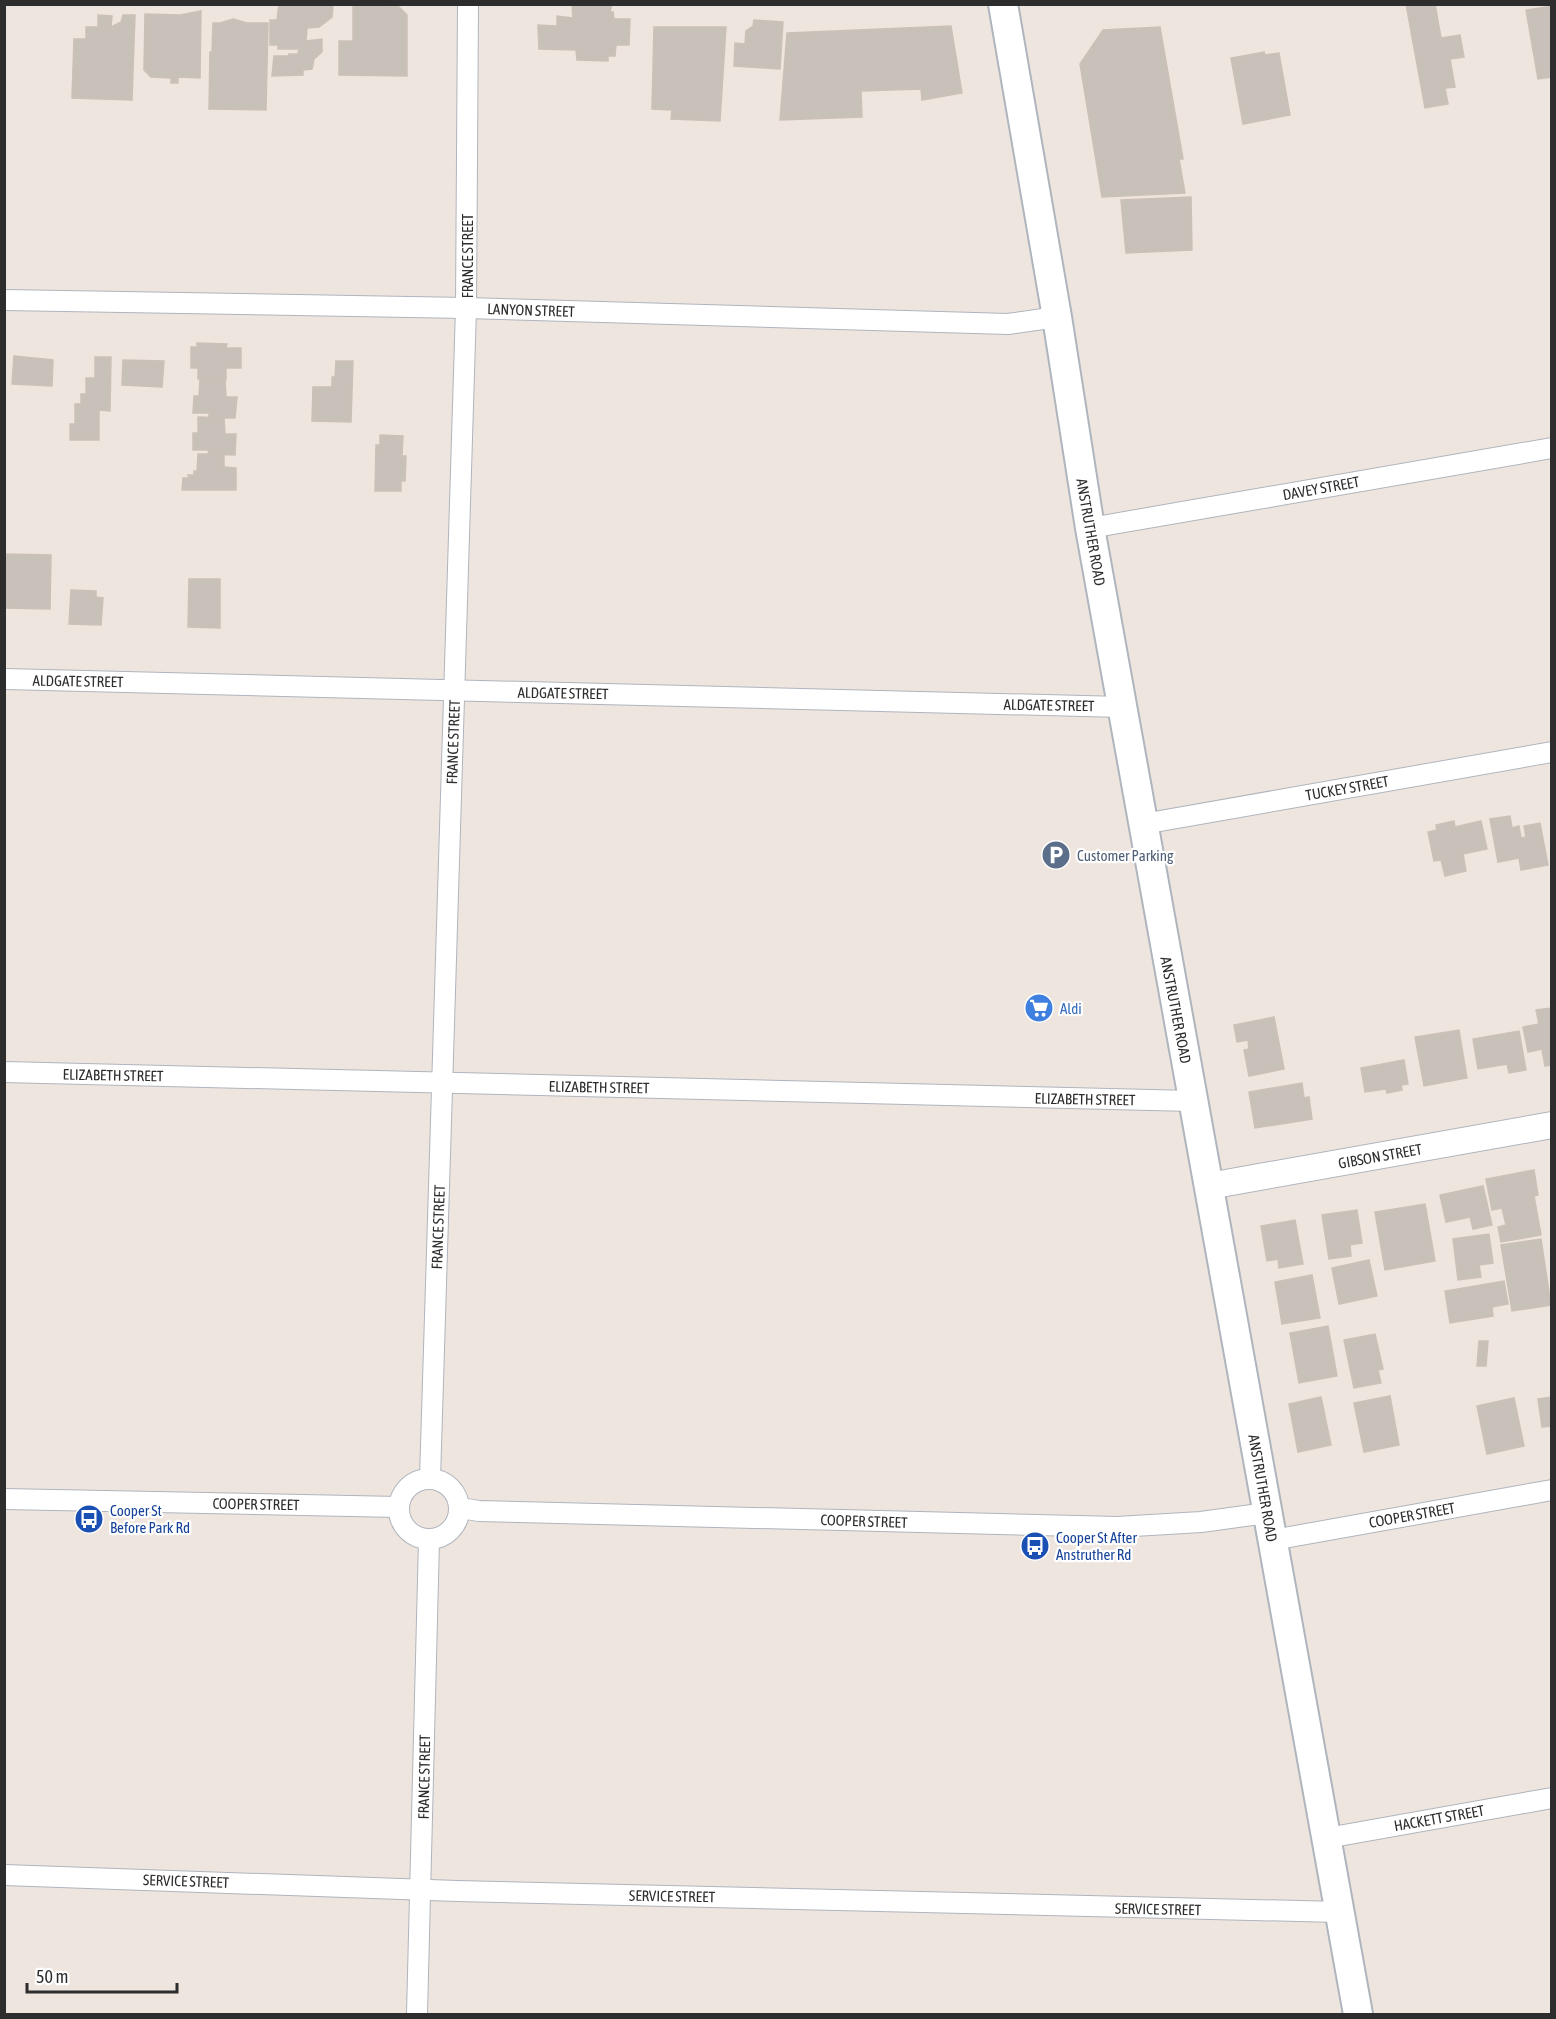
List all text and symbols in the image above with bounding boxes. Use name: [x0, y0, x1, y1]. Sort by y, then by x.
street label: FRANCE STREET: [459, 213, 476, 298]
street label: LANYON STREET: [487, 300, 576, 320]
street label: DAVEY STREET: [1281, 473, 1361, 503]
street label: ANSTRUTHER ROAD: [1073, 477, 1109, 587]
street label: ALDGATE STREET: [32, 672, 124, 690]
street label: ALDGATE STREET: [517, 684, 609, 702]
street label: ALDGATE STREET: [1003, 696, 1095, 714]
street label: FRANCE STREET: [443, 699, 463, 785]
street label: TUCKEY STREET: [1304, 772, 1390, 804]
parking icon: Customer Parking: [1040, 839, 1072, 871]
place label: Customer Parking: [1077, 847, 1174, 864]
street label: ANSTRUTHER ROAD: [1157, 955, 1195, 1065]
supermarket icon: Aldi: [1023, 992, 1055, 1024]
place label: Aldi: [1060, 1000, 1082, 1017]
street label: ELIZABETH STREET: [62, 1066, 164, 1084]
street label: ELIZABETH STREET: [548, 1078, 650, 1096]
street label: ELIZABETH STREET: [1034, 1090, 1136, 1108]
street label: GIBSON STREET: [1337, 1140, 1424, 1172]
street label: FRANCE STREET: [428, 1184, 448, 1270]
street label: ANSTRUTHER ROAD: [1245, 1433, 1281, 1543]
street label: COOPER STREET: [212, 1495, 300, 1513]
street label: COOPER STREET: [1368, 1499, 1457, 1531]
place label: Cooper St Before Park Rd: [110, 1502, 190, 1536]
bus stop icon: Cooper St Before Park Rd: [73, 1503, 105, 1535]
street label: COOPER STREET: [820, 1511, 908, 1531]
place label: Cooper St After Anstruther Rd: [1056, 1529, 1137, 1563]
bus stop icon: Cooper St After Anstruther Rd: [1019, 1530, 1051, 1562]
street label: FRANCE STREET: [415, 1734, 433, 1819]
street label: HACKETT STREET: [1392, 1802, 1486, 1834]
street label: SERVICE STREET: [143, 1871, 230, 1891]
street label: SERVICE STREET: [629, 1887, 716, 1905]
street label: SERVICE STREET: [1115, 1900, 1202, 1918]
scale bar: [27, 1956, 177, 1994]
text: 50 m: [36, 1966, 68, 1987]

